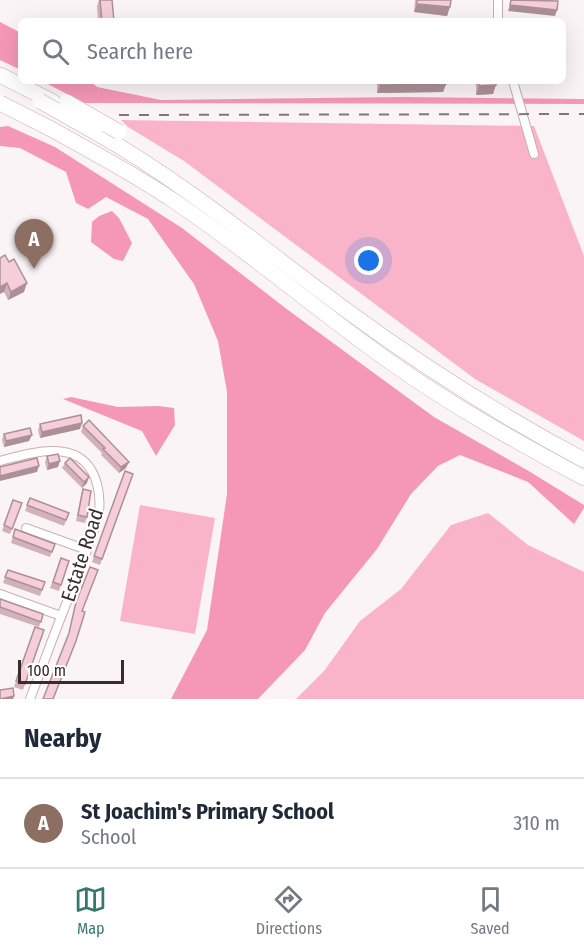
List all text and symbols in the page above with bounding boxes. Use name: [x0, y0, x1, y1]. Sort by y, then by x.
search box: [18, 18, 566, 84]
icon: search: [39, 35, 72, 68]
text: Search here: [87, 38, 193, 65]
pin: A: [15, 220, 54, 269]
your location: [354, 246, 383, 275]
street label: Estate Road: [56, 505, 108, 605]
scale bar: [18, 657, 124, 684]
text: 100 m: [27, 661, 66, 680]
text: Nearby: [24, 723, 101, 754]
text: St Joachim's Primary School: [81, 798, 334, 825]
text: A: [38, 811, 49, 835]
text: 310 m: [513, 811, 560, 835]
text: School: [81, 825, 136, 849]
tab: Map: [74, 883, 107, 938]
tab: Directions: [256, 883, 322, 938]
tab: Saved: [471, 883, 510, 938]

